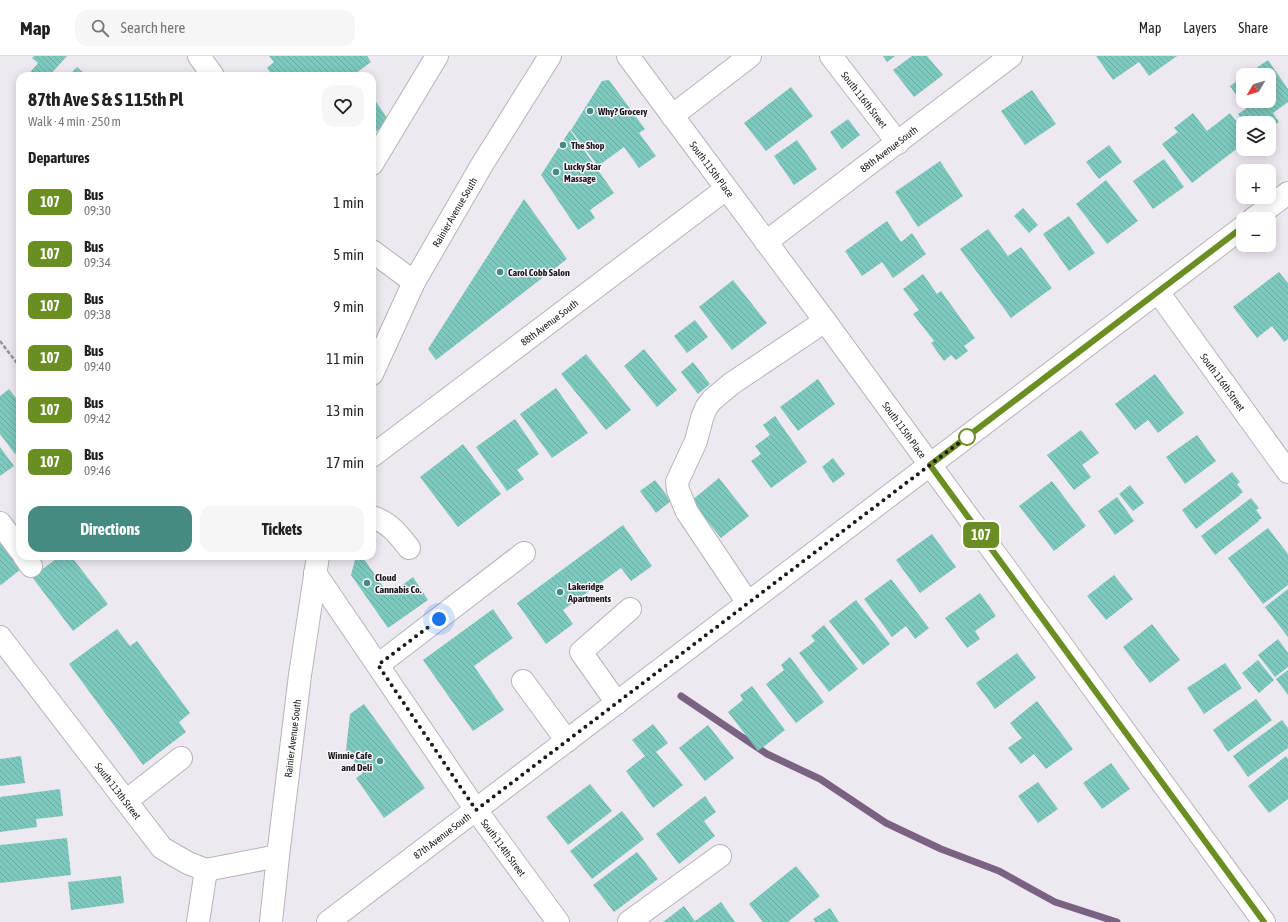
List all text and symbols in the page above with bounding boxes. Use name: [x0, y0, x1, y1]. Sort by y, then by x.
search box: [75, 10, 355, 46]
text: Map: [20, 17, 51, 39]
icon: search: [89, 17, 111, 39]
text: Search here: [121, 19, 185, 36]
text: Map: [1139, 20, 1161, 36]
text: Layers: [1183, 20, 1216, 36]
text: Share: [1238, 20, 1268, 36]
north arrow: [1236, 68, 1276, 108]
map controls: [1236, 68, 1276, 252]
street label: South 116th Street: [839, 69, 890, 130]
button: heart: [322, 85, 364, 127]
text: 87th Ave S & S 115th Pl: [28, 88, 183, 110]
marker: Why? Grocery: [585, 106, 595, 116]
place label: Why? Grocery: [597, 106, 648, 117]
text: Walk · 4 min · 250 m: [28, 114, 121, 129]
button: layers: [1236, 116, 1276, 156]
street label: 88th Avenue South: [858, 124, 920, 174]
street label: South 115th Place: [688, 139, 737, 200]
marker: The Shop: [558, 140, 568, 150]
place label: The Shop: [571, 140, 605, 151]
text: Departures: [28, 149, 90, 166]
place label: Lucky Star Massage: [564, 161, 602, 184]
button: +: [1236, 164, 1276, 204]
marker: Lucky Star Massage: [551, 167, 561, 177]
street label: Rainier Avenue South: [430, 175, 479, 249]
text: Bus: [84, 186, 104, 203]
text: 107: [40, 194, 60, 210]
text: 1 min: [333, 194, 364, 211]
text: 09:30: [84, 203, 111, 218]
button: −: [1236, 212, 1276, 252]
text: Bus: [84, 238, 104, 255]
text: 107: [40, 246, 60, 262]
text: 5 min: [333, 246, 364, 263]
text: 09:34: [84, 255, 111, 270]
marker: Carol Cobb Salon: [495, 267, 505, 277]
place label: Carol Cobb Salon: [508, 267, 570, 278]
text: Bus: [84, 290, 104, 307]
street label: 88th Avenue South: [518, 297, 580, 348]
text: 107: [40, 298, 60, 314]
text: 9 min: [333, 298, 364, 315]
text: 09:38: [84, 307, 111, 322]
text: Bus: [84, 342, 104, 359]
text: 107: [40, 350, 60, 366]
text: 11 min: [326, 350, 364, 367]
street label: South 116th Street: [1199, 351, 1247, 413]
text: 09:40: [84, 359, 111, 374]
text: Bus: [84, 394, 104, 411]
street label: South 115th Place: [880, 400, 929, 460]
text: 107: [40, 402, 60, 418]
text: 13 min: [326, 402, 364, 419]
text: 09:42: [84, 411, 111, 426]
unlabelled marker: [958, 428, 976, 446]
text: Bus: [84, 446, 104, 463]
text: 107: [40, 454, 60, 470]
text: 17 min: [326, 454, 364, 471]
text: 09:46: [84, 463, 111, 478]
button: Directions: [28, 506, 192, 552]
button: Tickets: [200, 506, 364, 552]
line badge: 107: [958, 522, 1004, 548]
text: 107: [971, 527, 991, 543]
place label: Cloud Cannabis Co.: [375, 572, 422, 595]
marker: Cloud Cannabis Co.: [362, 578, 372, 588]
place label: Lakeridge Apartments: [567, 581, 611, 604]
marker: Lakeridge Apartments: [555, 587, 565, 597]
your location: [429, 609, 449, 629]
street label: Rainier Avenue South: [282, 698, 303, 778]
place label: Winnie Cafe and Deli: [327, 750, 372, 773]
marker: Winnie Cafe and Deli: [375, 756, 385, 766]
street label: South 113th Street: [93, 761, 143, 821]
street label: 87th Avenue South: [411, 810, 473, 861]
street label: South 114th Street: [479, 817, 528, 878]

